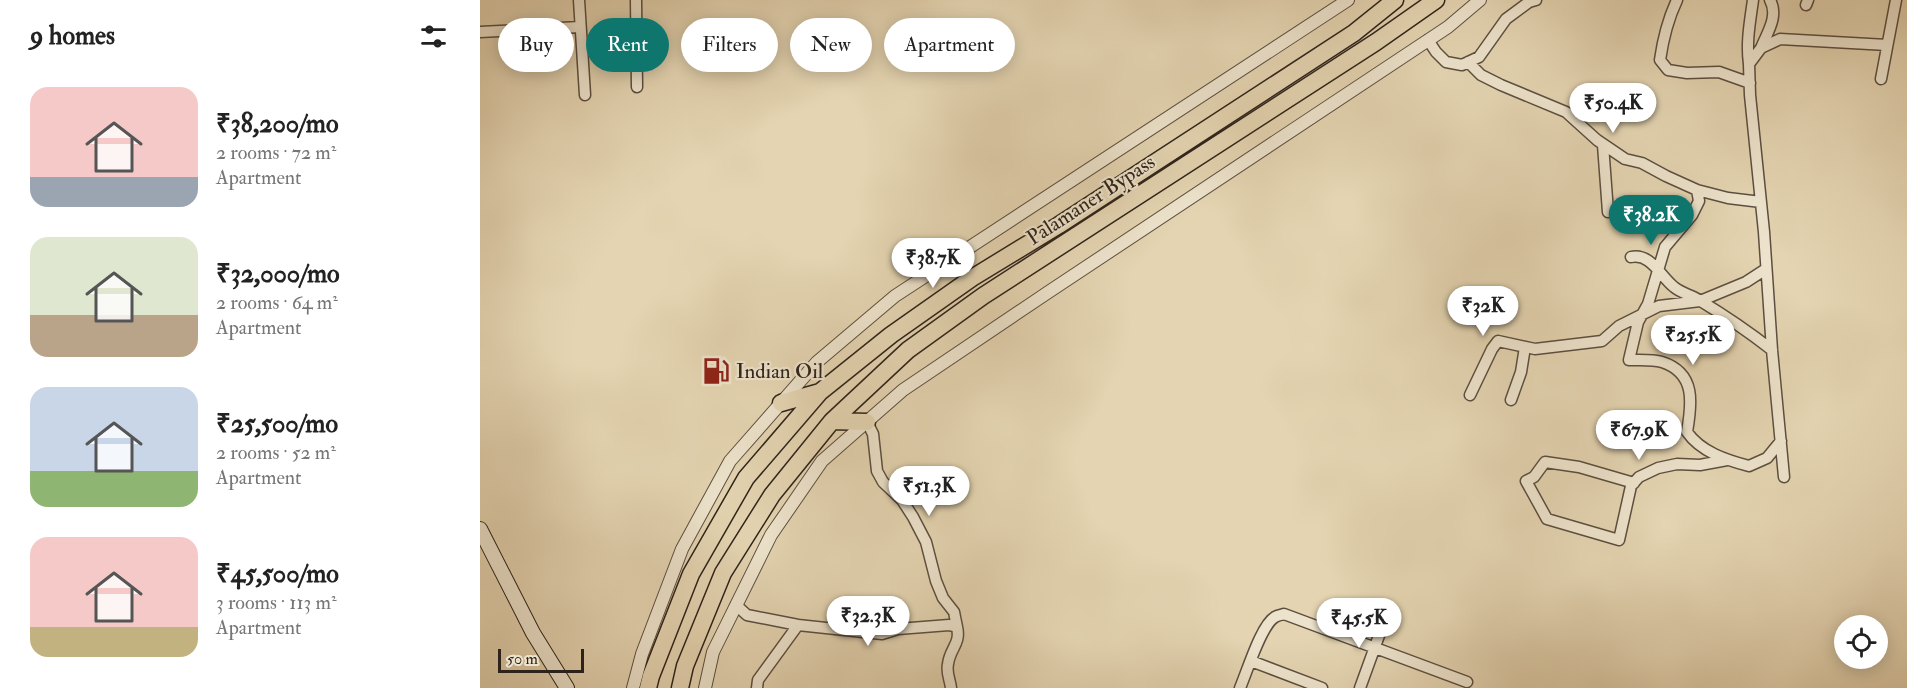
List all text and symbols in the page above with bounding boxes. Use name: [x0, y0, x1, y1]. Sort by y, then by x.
chip: Buy: [498, 18, 574, 72]
chip: Rent: [586, 18, 669, 72]
chip: Filters: [681, 18, 778, 72]
chip: New: [790, 18, 872, 72]
chip: Apartment: [884, 18, 1015, 72]
text: 9 homes: [30, 20, 115, 52]
icon: filters: [417, 20, 450, 53]
pin: ₹50.4K: [1564, 83, 1662, 134]
text: ₹50.4K: [1583, 90, 1643, 115]
text: ₹38,200/mo: [216, 108, 338, 140]
icon: home: [78, 111, 150, 183]
text: 2 rooms · 72 m²: [216, 140, 336, 165]
street label: Palamaner Bypass: [1022, 148, 1160, 252]
text: Apartment: [216, 165, 301, 190]
pin: ₹38.2K: [1602, 195, 1700, 246]
text: ₹38.2K: [1623, 202, 1679, 227]
pin: ₹38.7K: [884, 238, 982, 289]
text: ₹38.7K: [906, 245, 960, 270]
text: ₹32,000/mo: [216, 258, 340, 290]
icon: home: [78, 261, 150, 333]
pin: ₹32K: [1447, 286, 1519, 337]
text: 2 rooms · 64 m²: [216, 290, 338, 315]
text: ₹32K: [1461, 293, 1505, 318]
text: Apartment: [216, 315, 301, 340]
pin: ₹25.5K: [1644, 315, 1742, 366]
text: ₹25.5K: [1665, 322, 1721, 347]
fuel station icon: Indian Oil: [701, 356, 731, 386]
place label: Indian Oil: [736, 358, 824, 385]
text: ₹25,500/mo: [216, 408, 338, 440]
pin: ₹67.9K: [1590, 410, 1688, 461]
icon: home: [78, 411, 150, 483]
text: ₹67.9K: [1610, 417, 1668, 442]
text: 2 rooms · 52 m²: [216, 440, 336, 465]
text: Apartment: [216, 465, 301, 490]
pin: ₹51.3K: [880, 466, 978, 517]
text: ₹51.3K: [903, 473, 955, 498]
text: ₹45,500/mo: [216, 558, 339, 590]
icon: home: [78, 561, 150, 633]
text: 3 rooms · 113 m²: [216, 590, 337, 615]
pin: ₹32.3K: [819, 596, 917, 647]
pin: ₹45.5K: [1310, 598, 1408, 649]
text: ₹32.3K: [841, 603, 895, 628]
text: ₹45.5K: [1331, 605, 1388, 630]
text: Apartment: [216, 615, 301, 640]
map controls: [1834, 615, 1888, 669]
button: locate: [1834, 615, 1888, 669]
scale bar: [498, 646, 584, 674]
text: 50 m: [507, 649, 538, 669]

